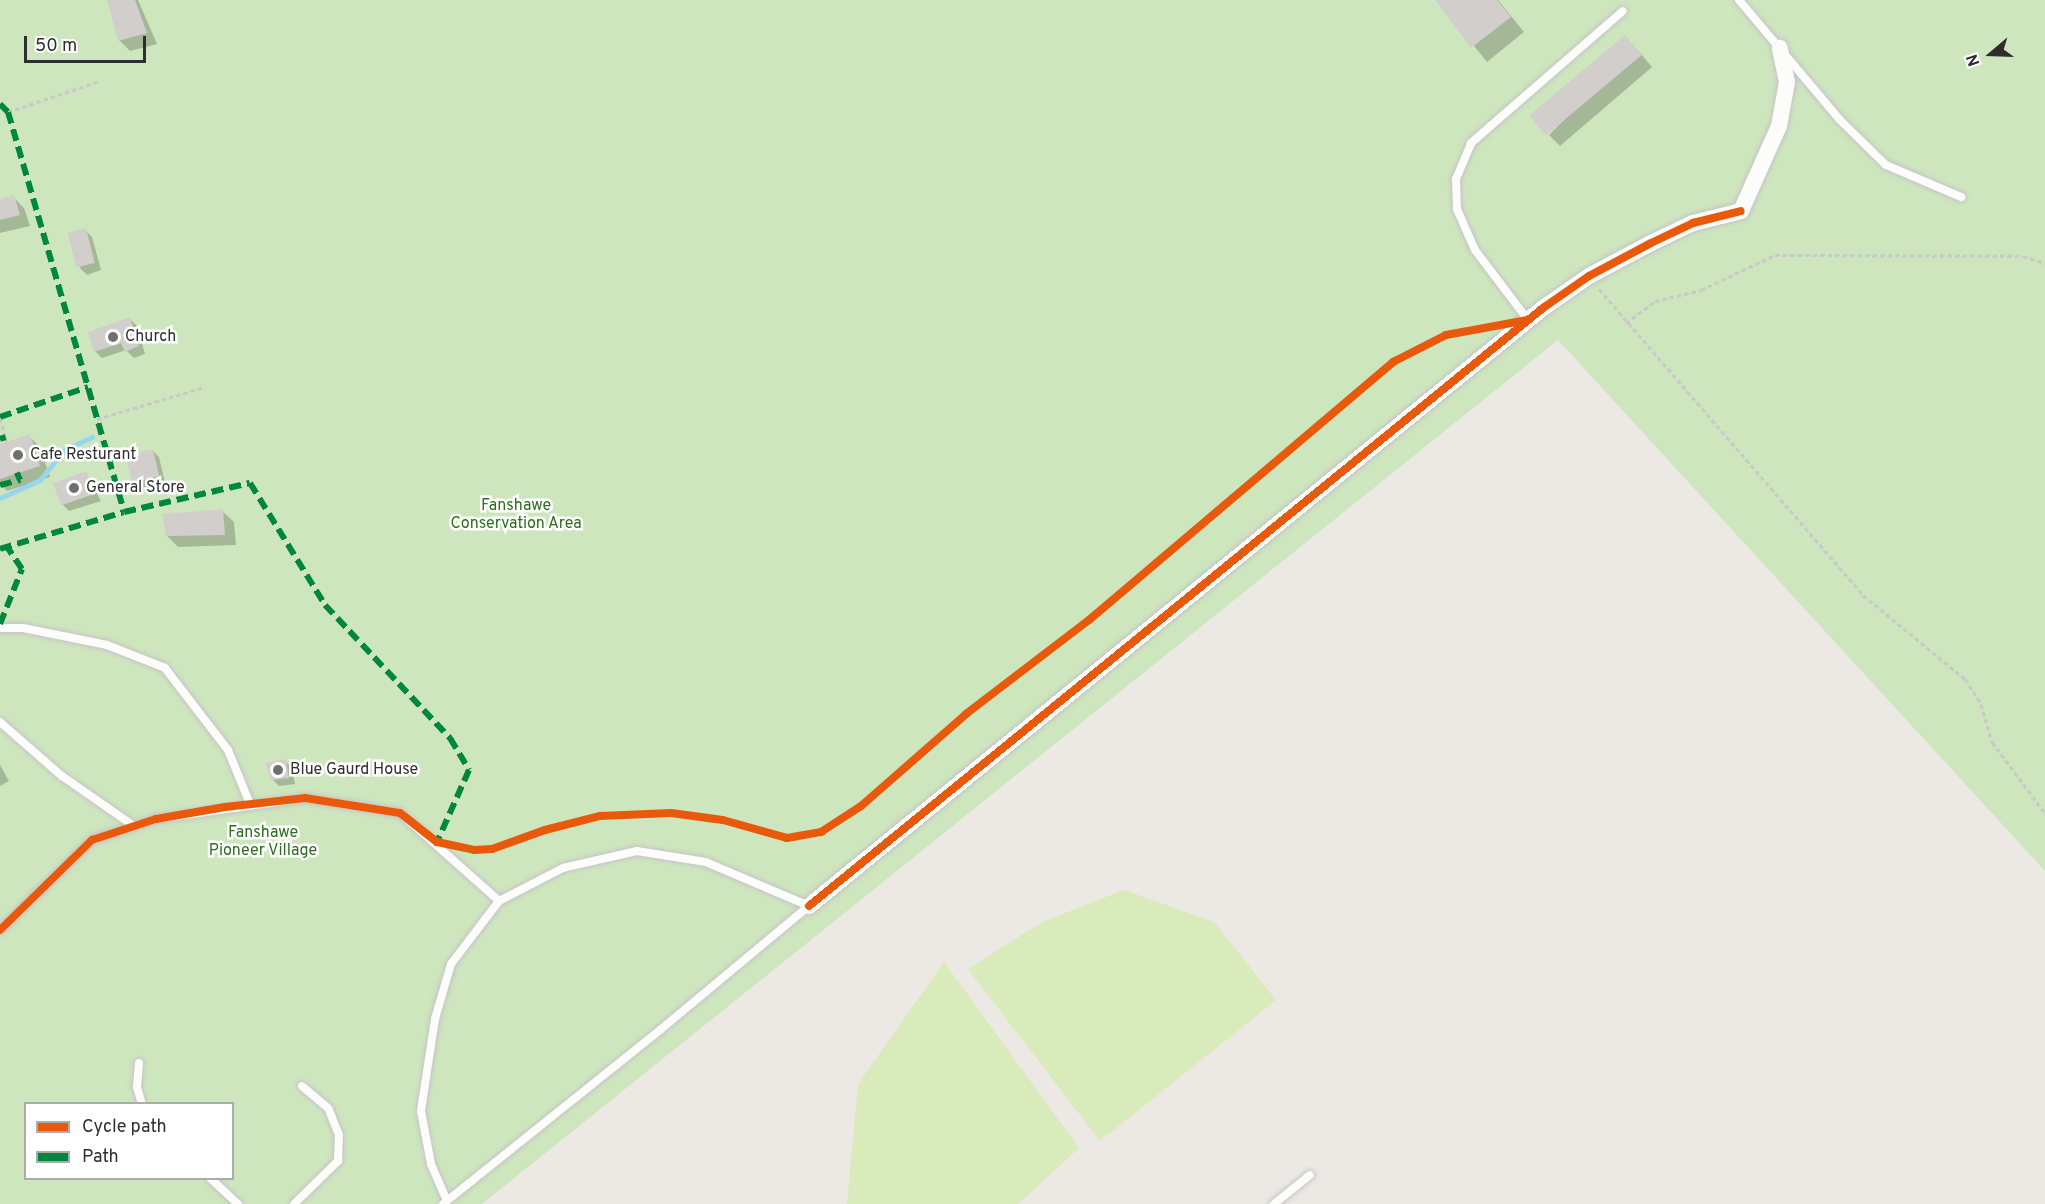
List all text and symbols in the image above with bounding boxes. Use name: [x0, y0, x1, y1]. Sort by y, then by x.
scale bar: [27, 24, 148, 62]
north arrow: [1961, 24, 2021, 84]
text: 50 m: [35, 35, 77, 58]
text: N: [1963, 51, 1985, 69]
place label: Church: [125, 327, 176, 347]
marker: Church: [106, 330, 120, 344]
place label: Cafe Resturant: [30, 445, 136, 465]
marker: Cafe Resturant: [11, 448, 25, 462]
place label: General Store: [86, 478, 185, 498]
marker: General Store: [67, 481, 81, 495]
park label: Fanshawe Conservation Area: [450, 496, 582, 534]
place label: Blue Gaurd House: [290, 760, 418, 780]
marker: Blue Gaurd House: [271, 763, 285, 777]
park label: Fanshawe Pioneer Village: [209, 823, 317, 861]
legend: [24, 1102, 234, 1180]
text: Cycle path: [82, 1116, 167, 1139]
text: Path: [82, 1146, 119, 1169]

